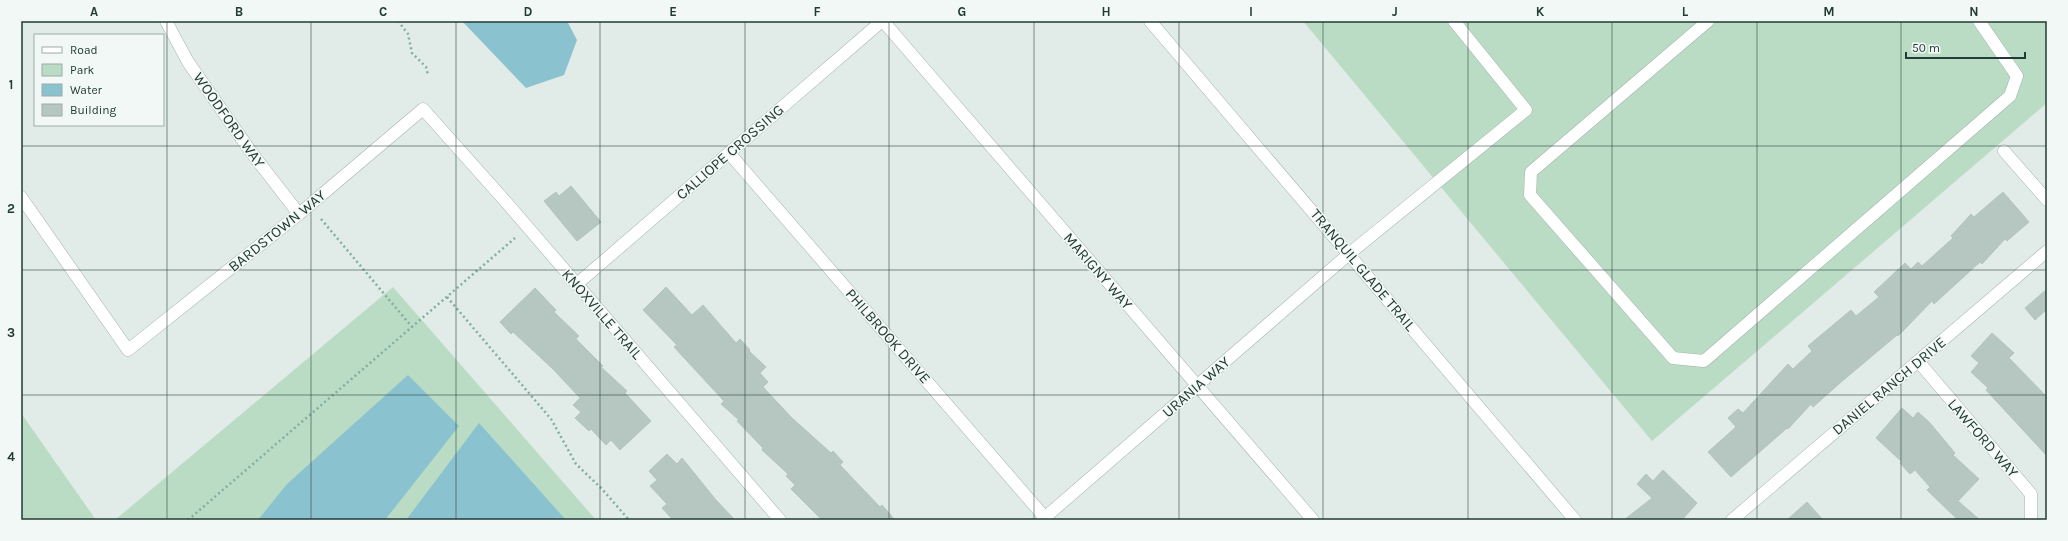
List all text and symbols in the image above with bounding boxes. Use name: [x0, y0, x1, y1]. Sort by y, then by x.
text: A: [90, 4, 98, 19]
text: B: [235, 4, 243, 19]
text: C: [379, 4, 387, 19]
text: D: [524, 4, 533, 19]
text: E: [669, 4, 677, 19]
text: F: [813, 4, 821, 19]
text: G: [958, 4, 966, 19]
text: H: [1101, 4, 1111, 19]
text: I: [1249, 4, 1253, 19]
text: J: [1392, 4, 1398, 19]
text: K: [1536, 4, 1545, 19]
text: L: [1682, 4, 1689, 19]
text: M: [1823, 4, 1835, 19]
text: N: [1969, 4, 1979, 19]
legend: [34, 34, 164, 126]
scale bar: [1906, 34, 2025, 60]
text: 50 m: [1912, 41, 1940, 55]
text: Road: [70, 43, 98, 57]
text: Park: [70, 63, 95, 77]
street label: WOODFORD WAY: [189, 69, 269, 172]
text: 1: [9, 77, 13, 92]
text: Water: [70, 83, 103, 97]
street label: CALLIOPE CROSSING: [673, 100, 787, 204]
text: Building: [70, 103, 117, 117]
street label: BARDSTOWN WAY: [225, 186, 330, 276]
text: 2: [7, 201, 15, 216]
street label: TRANQUIL GLADE TRAIL: [1307, 205, 1419, 335]
street label: MARIGNY WAY: [1060, 229, 1137, 314]
street label: KNOXVILLE TRAIL: [558, 265, 646, 363]
street label: PHILBROOK DRIVE: [842, 285, 934, 387]
text: 3: [7, 325, 15, 340]
street label: DANIEL RANCH DRIVE: [1828, 333, 1950, 439]
street label: URANIA WAY: [1159, 352, 1234, 421]
street label: LAWFORD WAY: [1944, 395, 2023, 482]
text: 4: [7, 449, 15, 464]

